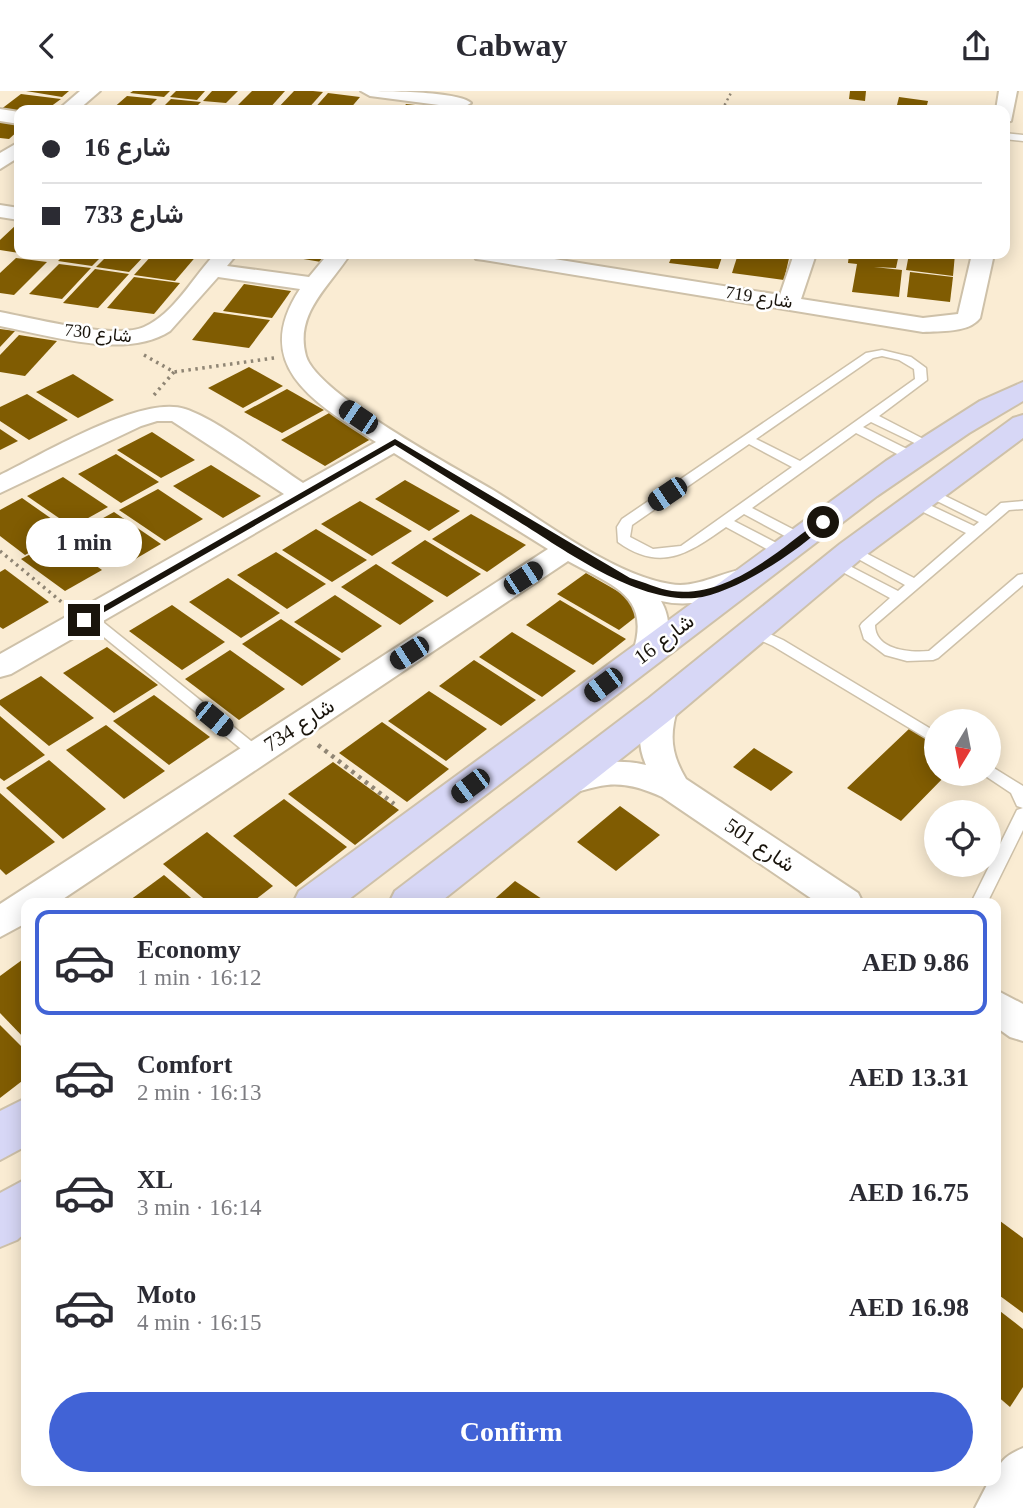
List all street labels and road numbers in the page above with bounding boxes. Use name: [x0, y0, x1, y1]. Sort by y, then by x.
street label: شارع 719: [724, 282, 794, 314]
street label: شارع 730: [63, 320, 133, 348]
street label: شارع 16: [629, 609, 700, 671]
street label: شارع 734: [259, 693, 340, 758]
street label: شارع 501: [719, 813, 799, 879]

